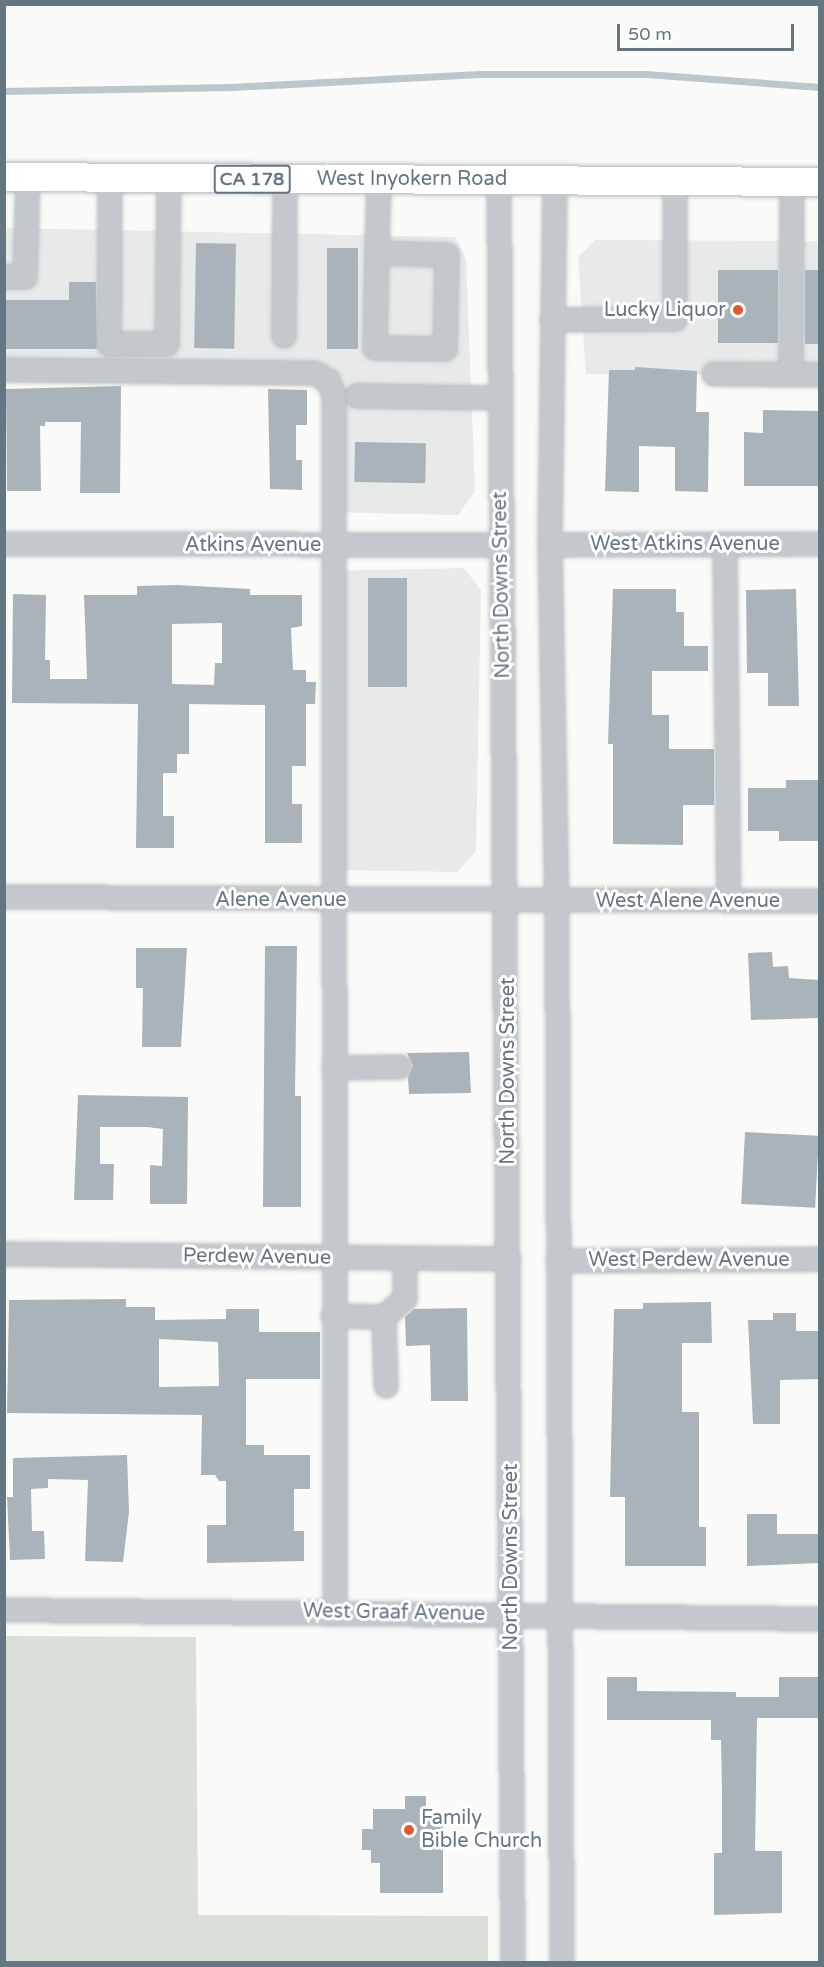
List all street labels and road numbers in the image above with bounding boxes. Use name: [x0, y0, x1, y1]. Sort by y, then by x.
road number: CA 178: [213, 164, 291, 194]
street label: West Inyokern Road: [317, 167, 507, 191]
street label: North Downs Street: [488, 491, 516, 679]
street label: West Atkins Avenue: [590, 532, 780, 556]
street label: Atkins Avenue: [185, 533, 321, 557]
street label: Alene Avenue: [215, 888, 347, 912]
street label: West Alene Avenue: [596, 889, 780, 913]
street label: North Downs Street: [496, 977, 520, 1165]
street label: Perdew Avenue: [183, 1244, 331, 1270]
street label: West Perdew Avenue: [588, 1248, 790, 1272]
street label: North Downs Street: [499, 1463, 523, 1651]
street label: West Graaf Avenue: [303, 1599, 485, 1627]

